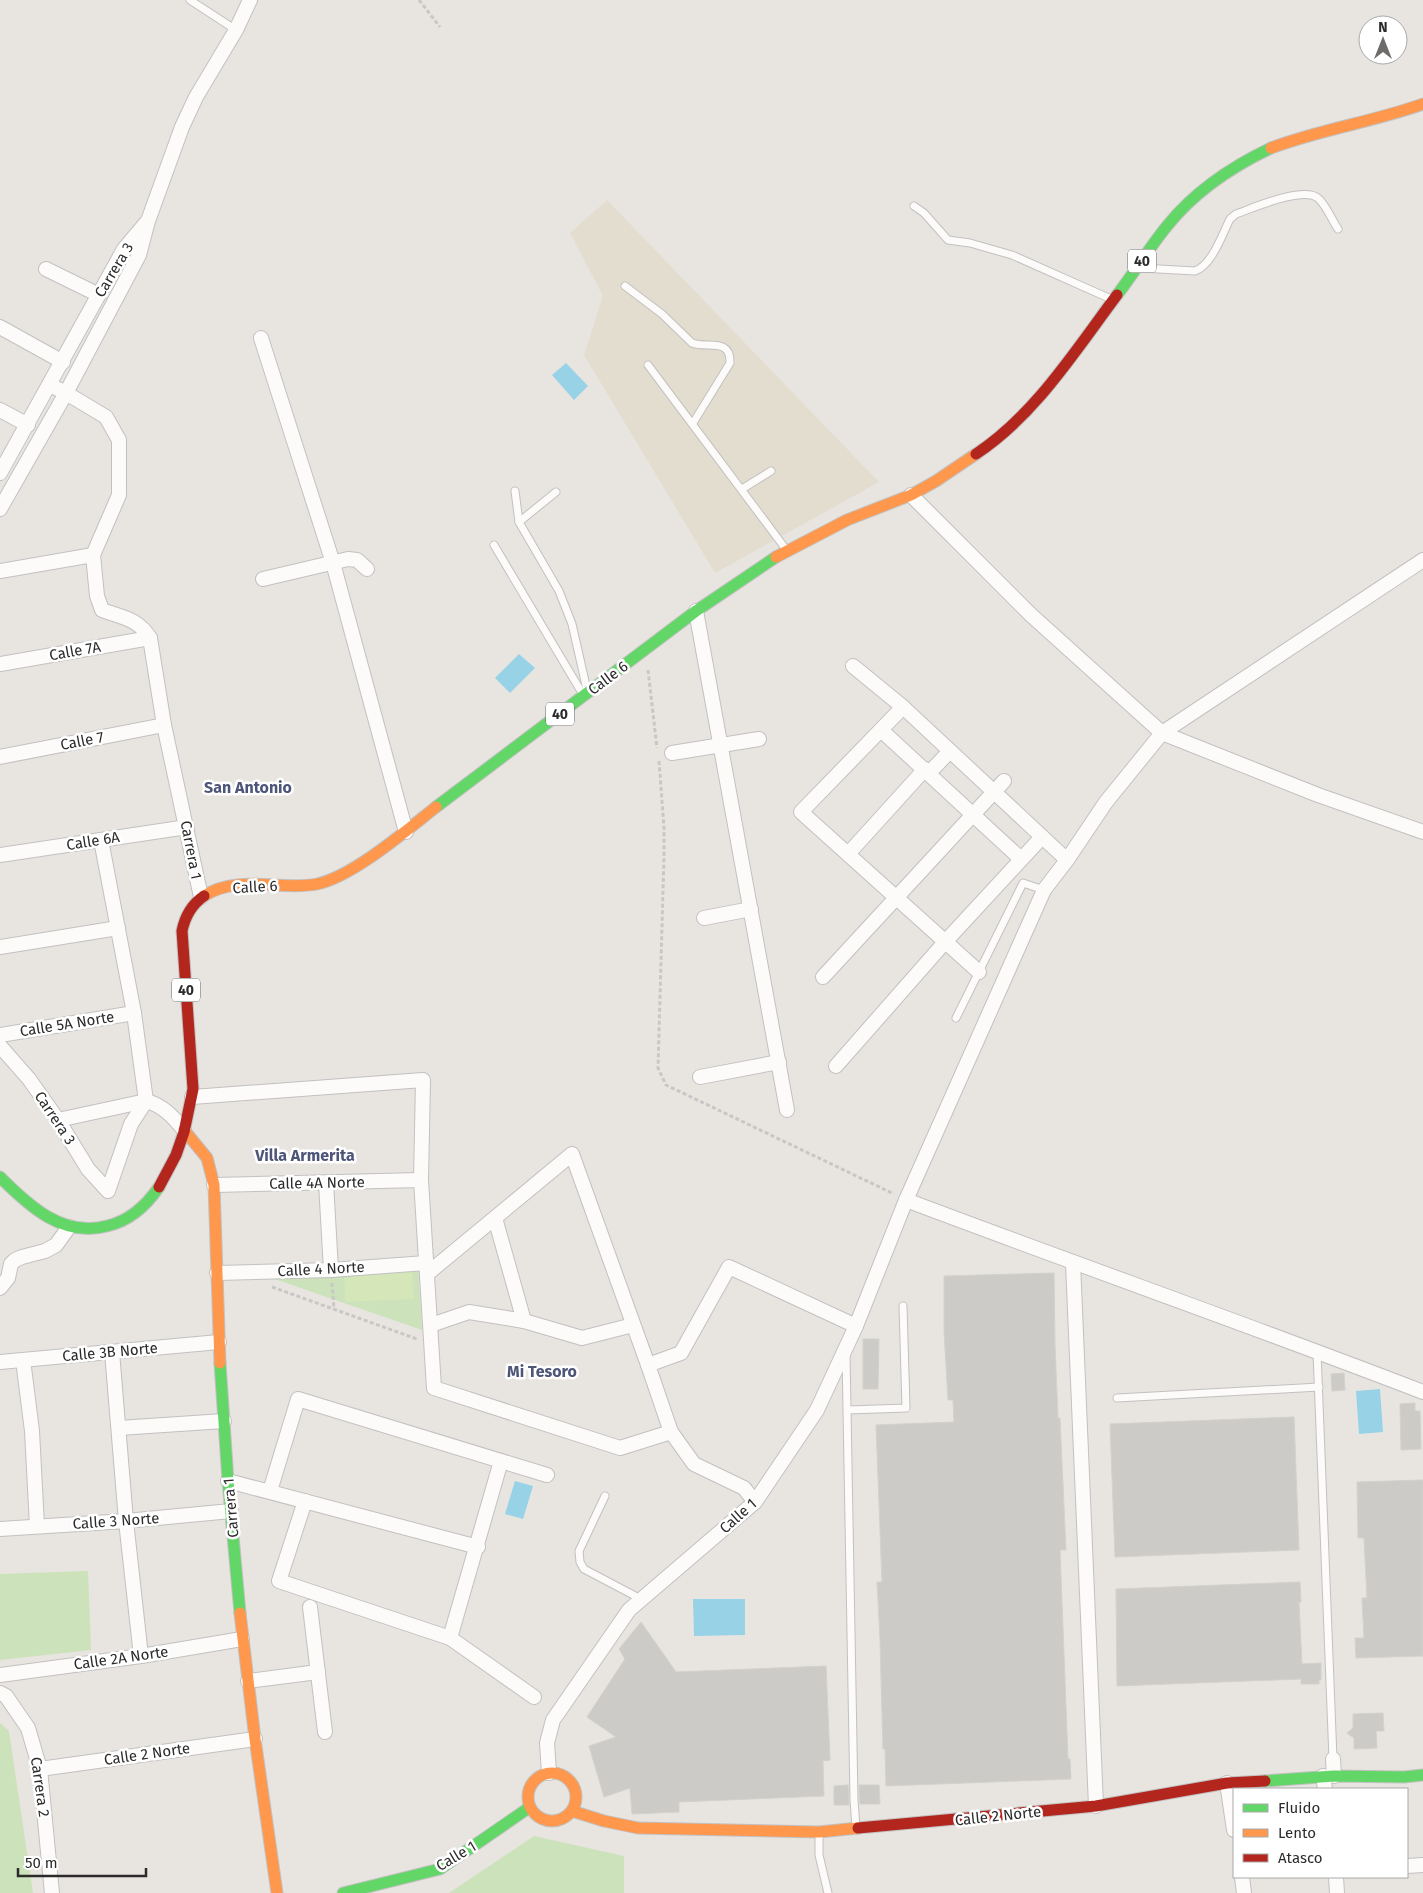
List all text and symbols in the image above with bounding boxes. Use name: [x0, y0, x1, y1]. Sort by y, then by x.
north arrow: [1358, 15, 1408, 65]
text: N: [1378, 19, 1388, 36]
street label: Carrera 3: [91, 239, 137, 301]
road number: 40: [1128, 250, 1156, 272]
street label: Calle 7A: [48, 638, 103, 664]
street label: Calle 6: [585, 657, 631, 699]
road number: 40: [546, 702, 574, 726]
street label: Calle 7: [59, 728, 106, 754]
district label: San Antonio: [204, 778, 292, 797]
street label: Carrera 1: [176, 819, 206, 881]
street label: Calle 6A: [65, 828, 121, 854]
street label: Calle 6: [232, 877, 278, 897]
road number: 40: [172, 978, 200, 1002]
street label: Calle 5A Norte: [18, 1008, 116, 1040]
street label: Carrera 3: [31, 1088, 79, 1148]
district label: Villa Armerita: [254, 1146, 355, 1165]
street label: Calle 4A Norte: [269, 1173, 365, 1193]
street label: Calle 4 Norte: [277, 1258, 365, 1280]
street label: Calle 3B Norte: [61, 1339, 159, 1365]
district label: Mi Tesoro: [507, 1362, 577, 1381]
street label: Carrera 1: [219, 1478, 243, 1538]
street label: Calle 1: [716, 1495, 760, 1537]
street label: Calle 3 Norte: [72, 1509, 160, 1533]
street label: Calle 2A Norte: [73, 1642, 169, 1674]
street label: Calle 2 Norte: [103, 1739, 191, 1769]
street label: Carrera 2: [27, 1756, 53, 1818]
legend: [1233, 1788, 1408, 1878]
text: Fluido: [1278, 1799, 1320, 1817]
street label: Calle 2 Norte: [954, 1803, 1042, 1829]
text: Lento: [1278, 1824, 1316, 1842]
street label: Calle 1: [433, 1837, 479, 1875]
scale bar: [18, 1846, 145, 1878]
text: Atasco: [1278, 1849, 1323, 1867]
text: 50 m: [25, 1854, 58, 1872]

